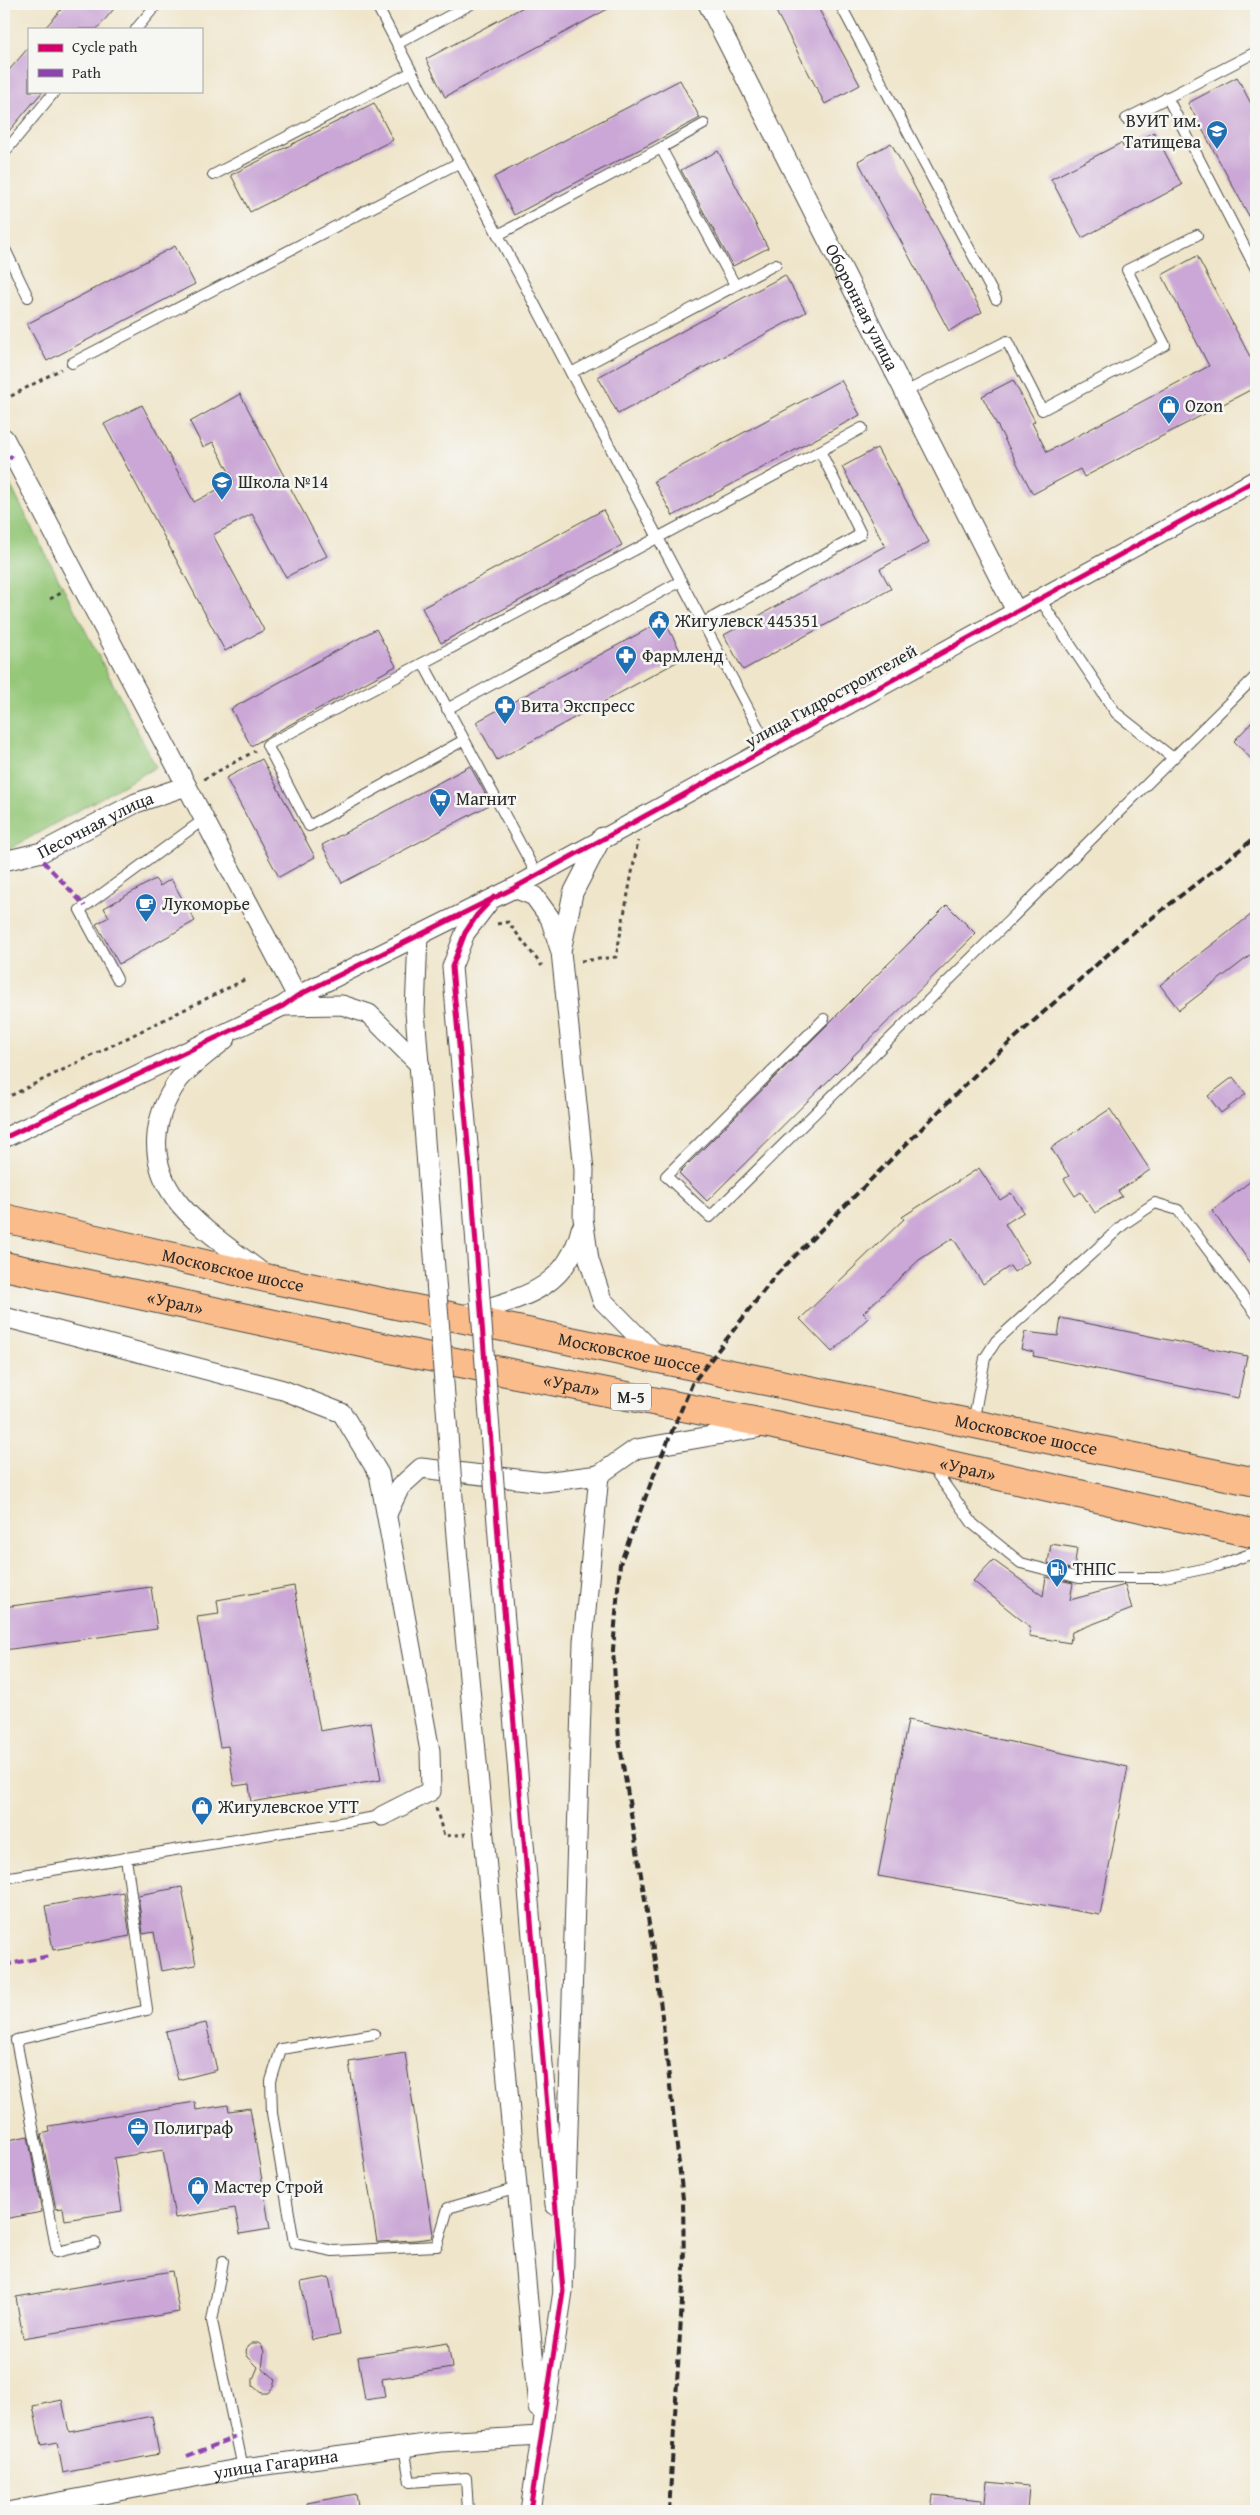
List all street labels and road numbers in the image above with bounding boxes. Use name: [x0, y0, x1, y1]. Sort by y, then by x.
street label: Оборонная улица: [819, 239, 906, 376]
street label: улица Гидростроителей: [739, 637, 922, 755]
street label: Песочная улица: [32, 784, 157, 865]
street label: Московское шоссе: [160, 1241, 307, 1299]
street label: «Урал»: [145, 1283, 206, 1321]
street label: Московское шоссе: [556, 1325, 703, 1380]
street label: «Урал»: [541, 1366, 602, 1403]
road number: М-5: [611, 1384, 651, 1410]
street label: Московское шоссе: [953, 1406, 1100, 1462]
street label: «Урал»: [937, 1449, 999, 1488]
street label: улица Гагарина: [210, 2442, 340, 2486]

